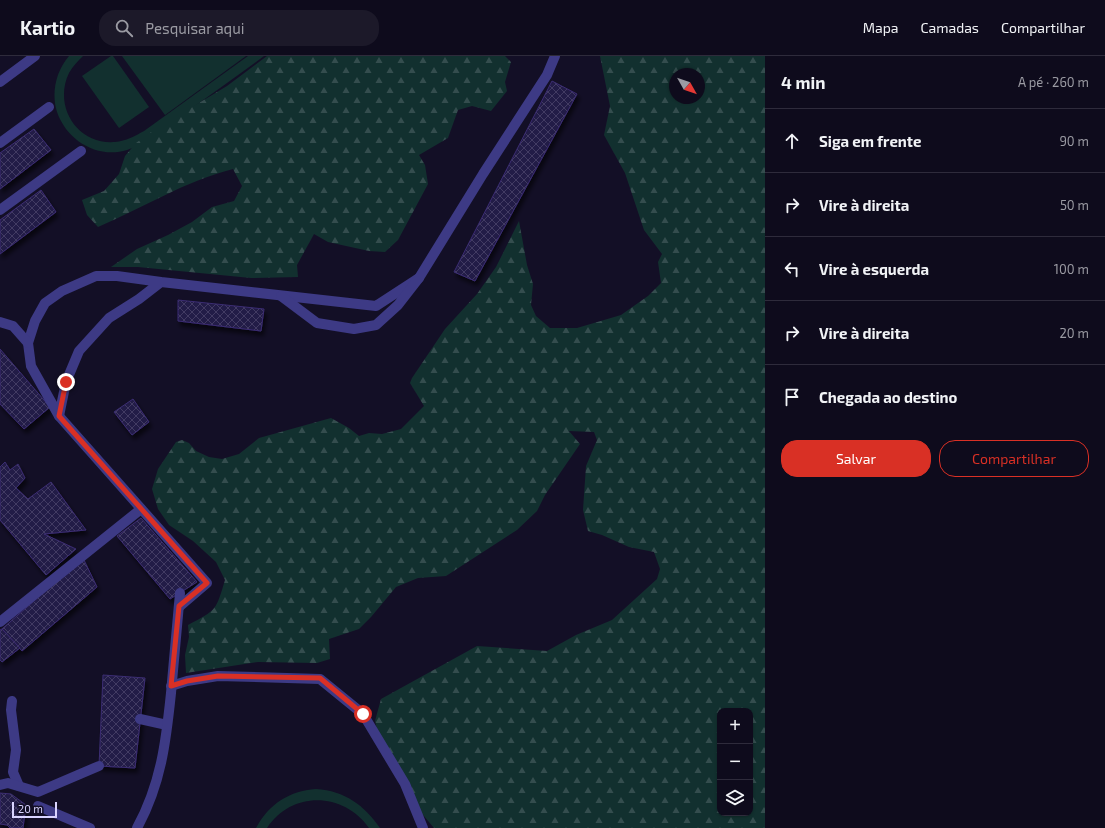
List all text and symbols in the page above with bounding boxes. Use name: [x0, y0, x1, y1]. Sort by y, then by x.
search box: [99, 10, 379, 46]
text: Kartio: [20, 16, 75, 39]
icon: search: [113, 17, 135, 39]
text: Pesquisar aqui: [145, 19, 244, 37]
text: Mapa: [863, 19, 899, 36]
text: Camadas: [921, 19, 979, 36]
text: Compartilhar: [1001, 19, 1085, 36]
north arrow: [669, 68, 705, 104]
text: 4 min: [781, 72, 825, 92]
text: A pé · 260 m: [1018, 74, 1089, 90]
icon: ahead: [781, 130, 803, 152]
text: Siga em frente: [819, 132, 921, 150]
text: 90 m: [1059, 133, 1089, 149]
icon: right: [781, 194, 803, 216]
text: Vire à direita: [819, 196, 909, 214]
text: 50 m: [1060, 197, 1089, 213]
icon: left: [781, 258, 803, 280]
text: Vire à esquerda: [819, 260, 929, 278]
text: 100 m: [1054, 261, 1089, 277]
icon: right: [781, 322, 803, 344]
text: Vire à direita: [819, 324, 909, 342]
text: 20 m: [1060, 325, 1089, 341]
route end: [57, 373, 75, 391]
icon: arrive: [781, 386, 803, 408]
text: Chegada ao destino: [819, 388, 957, 406]
button: Salvar: [781, 440, 931, 477]
button: Compartilhar: [939, 440, 1089, 477]
route start: [354, 705, 372, 723]
map controls: [717, 708, 753, 816]
button: +: [717, 708, 753, 744]
button: −: [717, 744, 753, 780]
button: layers: [717, 780, 753, 816]
scale bar: [12, 800, 57, 819]
text: 20 m: [18, 802, 43, 815]

